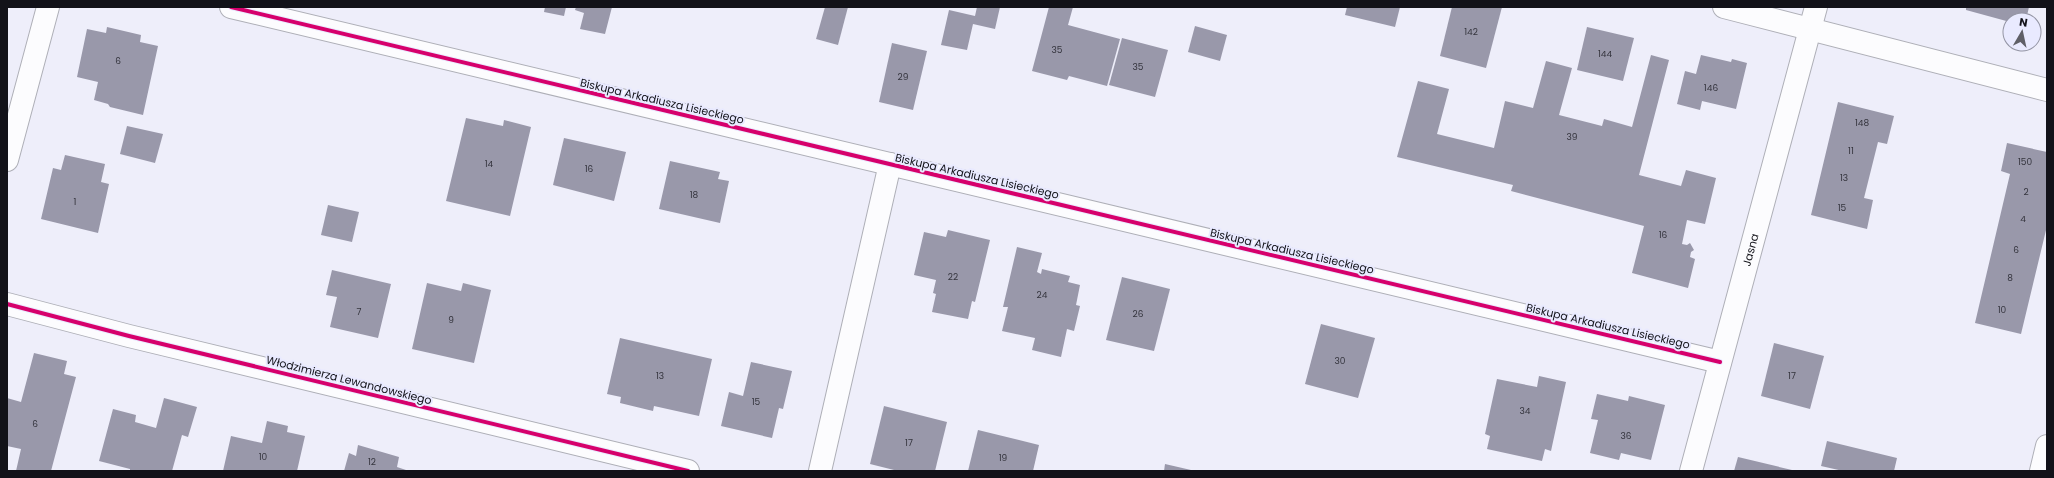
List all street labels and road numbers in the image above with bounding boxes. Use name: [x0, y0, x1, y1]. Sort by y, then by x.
street label: Biskupa Arkadiusza Lisieckiego: [578, 74, 746, 128]
street label: Biskupa Arkadiusza Lisieckiego: [893, 149, 1061, 203]
street label: Biskupa Arkadiusza Lisieckiego: [1208, 224, 1376, 278]
street label: Jasna: [1738, 232, 1763, 268]
street label: Biskupa Arkadiusza Lisieckiego: [1524, 299, 1692, 353]
street label: Włodzimierza Lewandowskiego: [265, 352, 433, 408]

